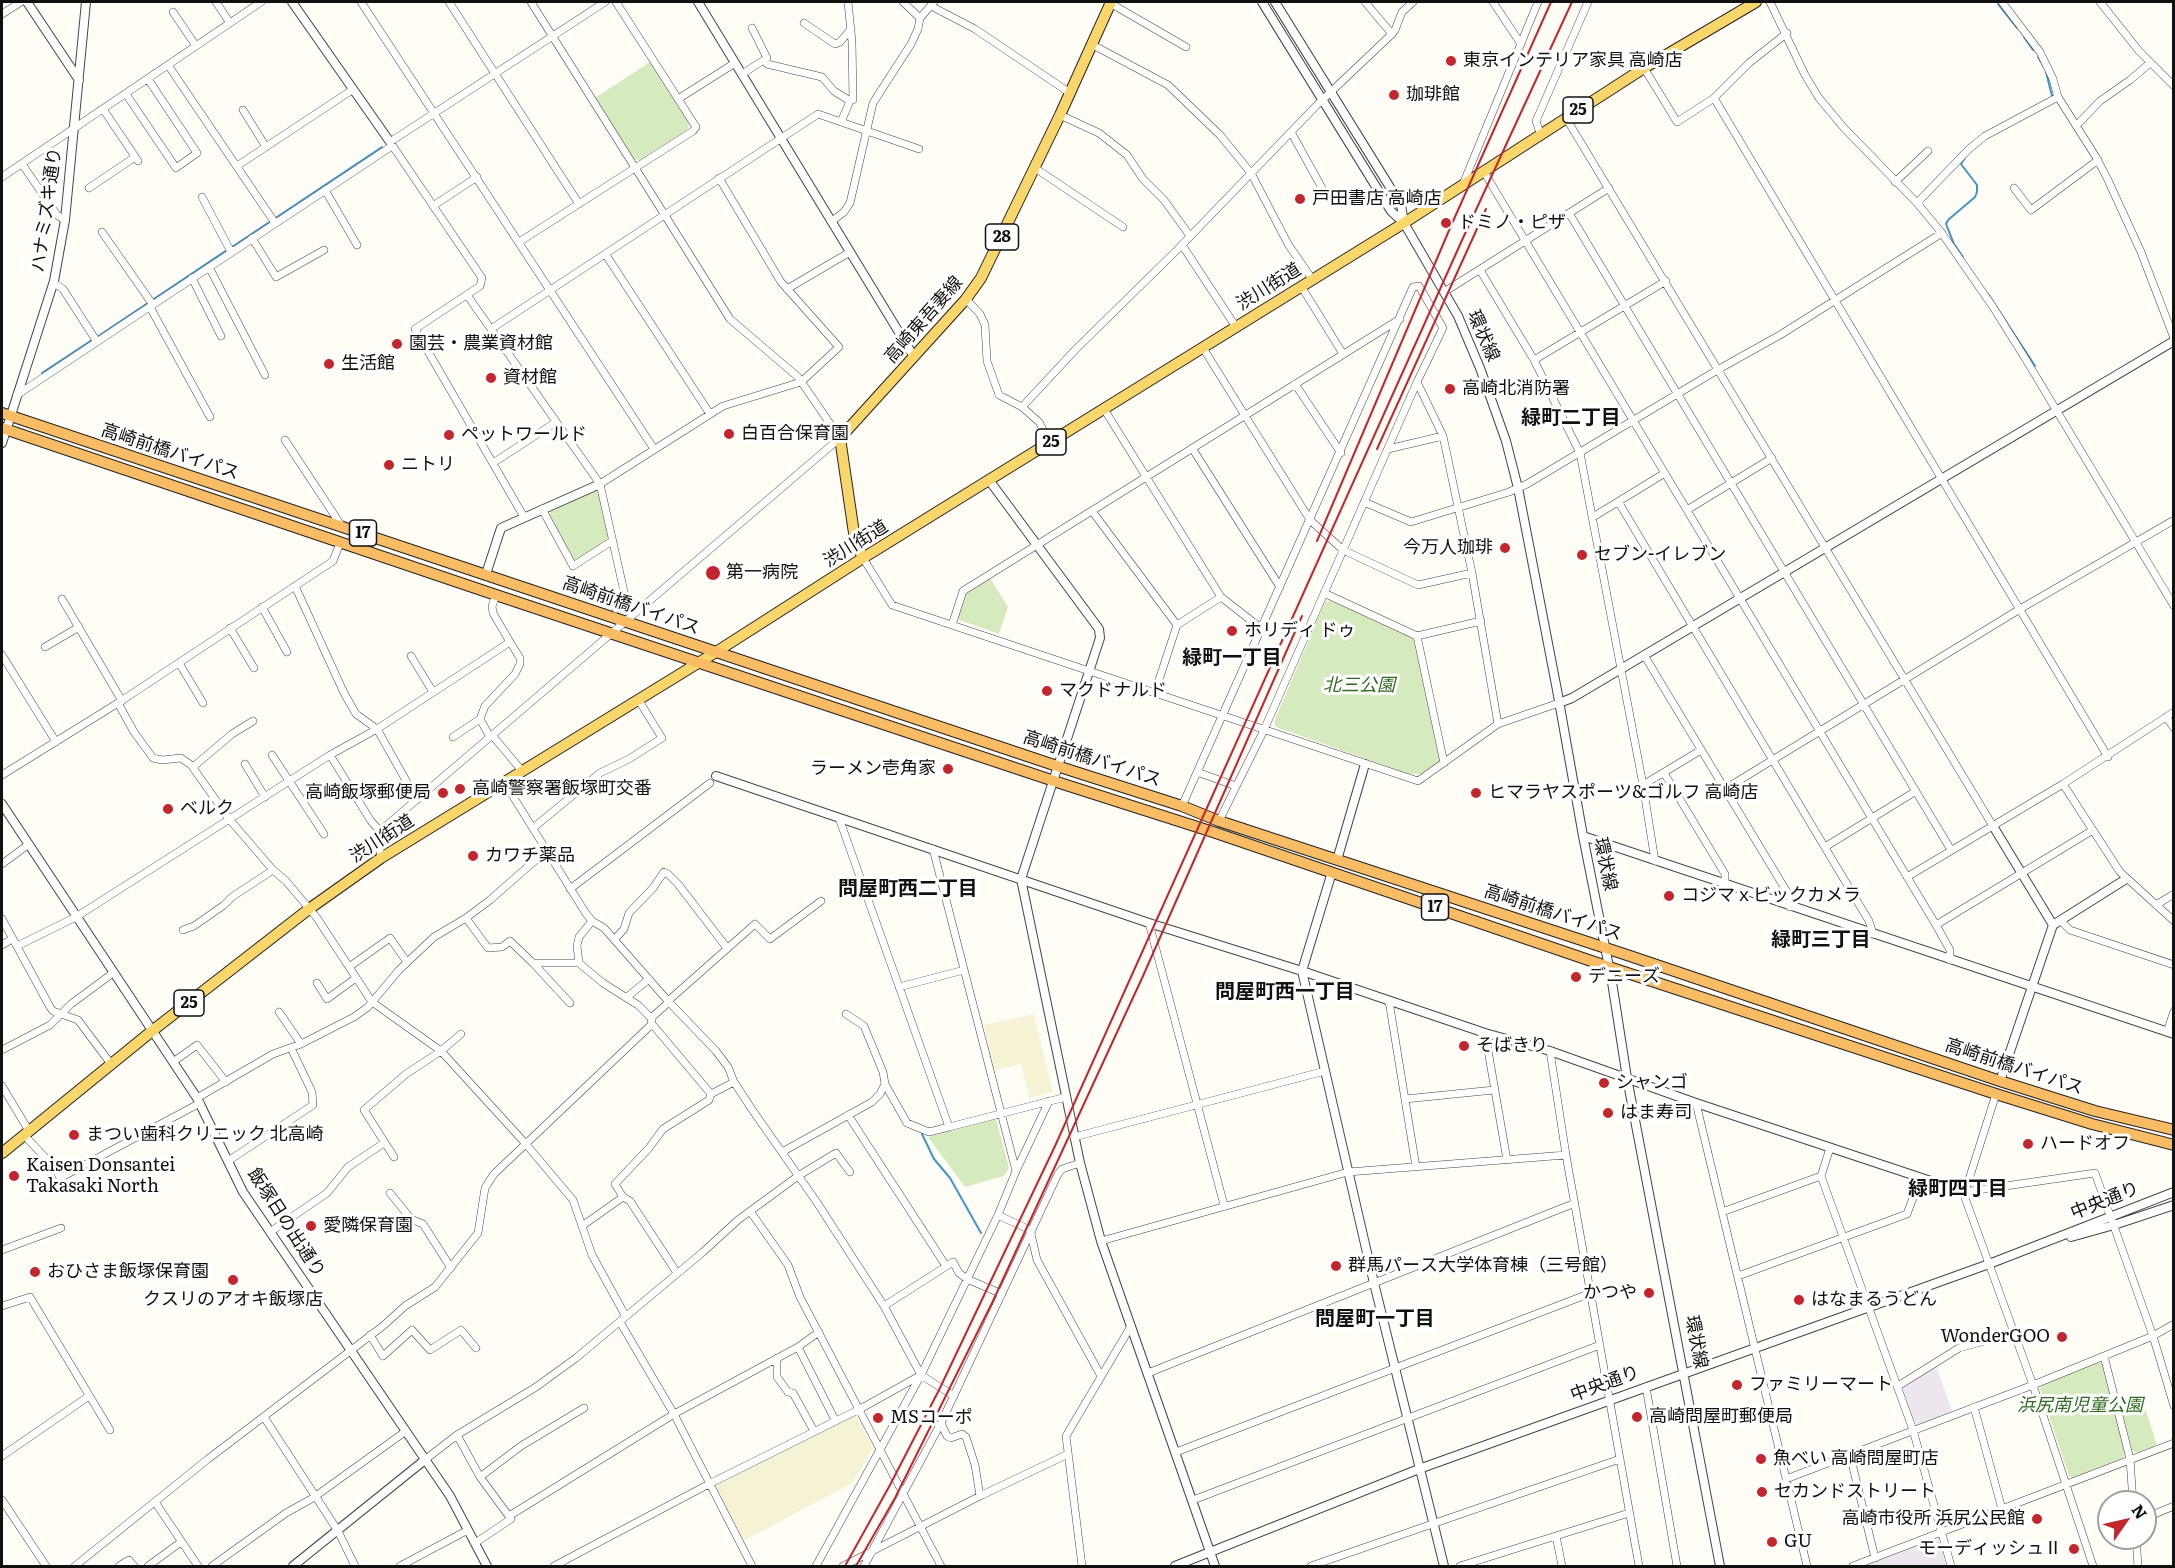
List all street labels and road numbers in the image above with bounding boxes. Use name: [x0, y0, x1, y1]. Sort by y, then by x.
road number: 25: [1563, 97, 1593, 123]
street label: ハナミズキ通り: [28, 146, 66, 274]
road number: 28: [986, 224, 1018, 250]
street label: 渋川街道: [1233, 259, 1305, 315]
street label: 高崎東吾妻線: [880, 272, 968, 368]
street label: 環状線: [1462, 307, 1504, 365]
street label: 高崎前橋バイパス: [98, 419, 242, 485]
road number: 25: [1036, 429, 1066, 455]
street label: 渋川街道: [820, 516, 892, 572]
road number: 17: [350, 520, 376, 546]
street label: 高崎前橋バイパス: [559, 572, 703, 640]
street label: 高崎前橋バイパス: [1020, 726, 1164, 792]
street label: 渋川街道: [346, 810, 418, 868]
street label: 環状線: [1589, 835, 1621, 893]
street label: 高崎前橋バイパス: [1481, 880, 1625, 946]
road number: 17: [1422, 894, 1448, 920]
road number: 25: [174, 990, 204, 1016]
street label: 高崎前橋バイパス: [1942, 1034, 2086, 1100]
street label: 飯塚日の出通り: [243, 1164, 329, 1282]
street label: 中央通り: [2068, 1178, 2142, 1224]
street label: 環状線: [1680, 1313, 1712, 1371]
street label: 中央通り: [1567, 1362, 1643, 1406]

